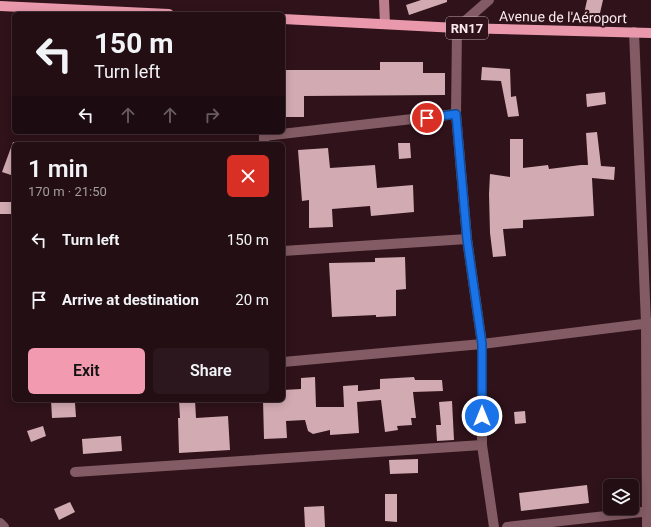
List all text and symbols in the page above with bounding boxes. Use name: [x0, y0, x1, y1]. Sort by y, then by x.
street label: Avenue de l'Aéroport: [499, 8, 627, 26]
road number: RN17: [446, 17, 488, 39]
text: 150 m: [94, 27, 173, 60]
icon: left: [28, 28, 80, 80]
text: Turn left: [94, 61, 160, 82]
pin: [410, 101, 444, 135]
icon: left: [75, 104, 97, 126]
icon: ahead: [117, 104, 139, 126]
icon: ahead: [159, 104, 181, 126]
icon: right: [201, 104, 223, 126]
icon: arrive: [416, 107, 438, 129]
text: 1 min: [28, 155, 88, 183]
button: close: [227, 155, 269, 197]
text: 170 m · 21:50: [28, 184, 107, 199]
icon: left: [28, 229, 50, 251]
text: Turn left: [62, 231, 119, 249]
text: 150 m: [227, 231, 269, 249]
icon: arrive: [28, 289, 50, 311]
text: Arrive at destination: [62, 291, 199, 309]
text: 20 m: [235, 291, 269, 309]
button: Exit: [28, 348, 145, 394]
button: Share: [153, 348, 269, 394]
position arrow: [461, 395, 503, 437]
map controls: [603, 479, 639, 515]
button: layers: [603, 479, 639, 515]

